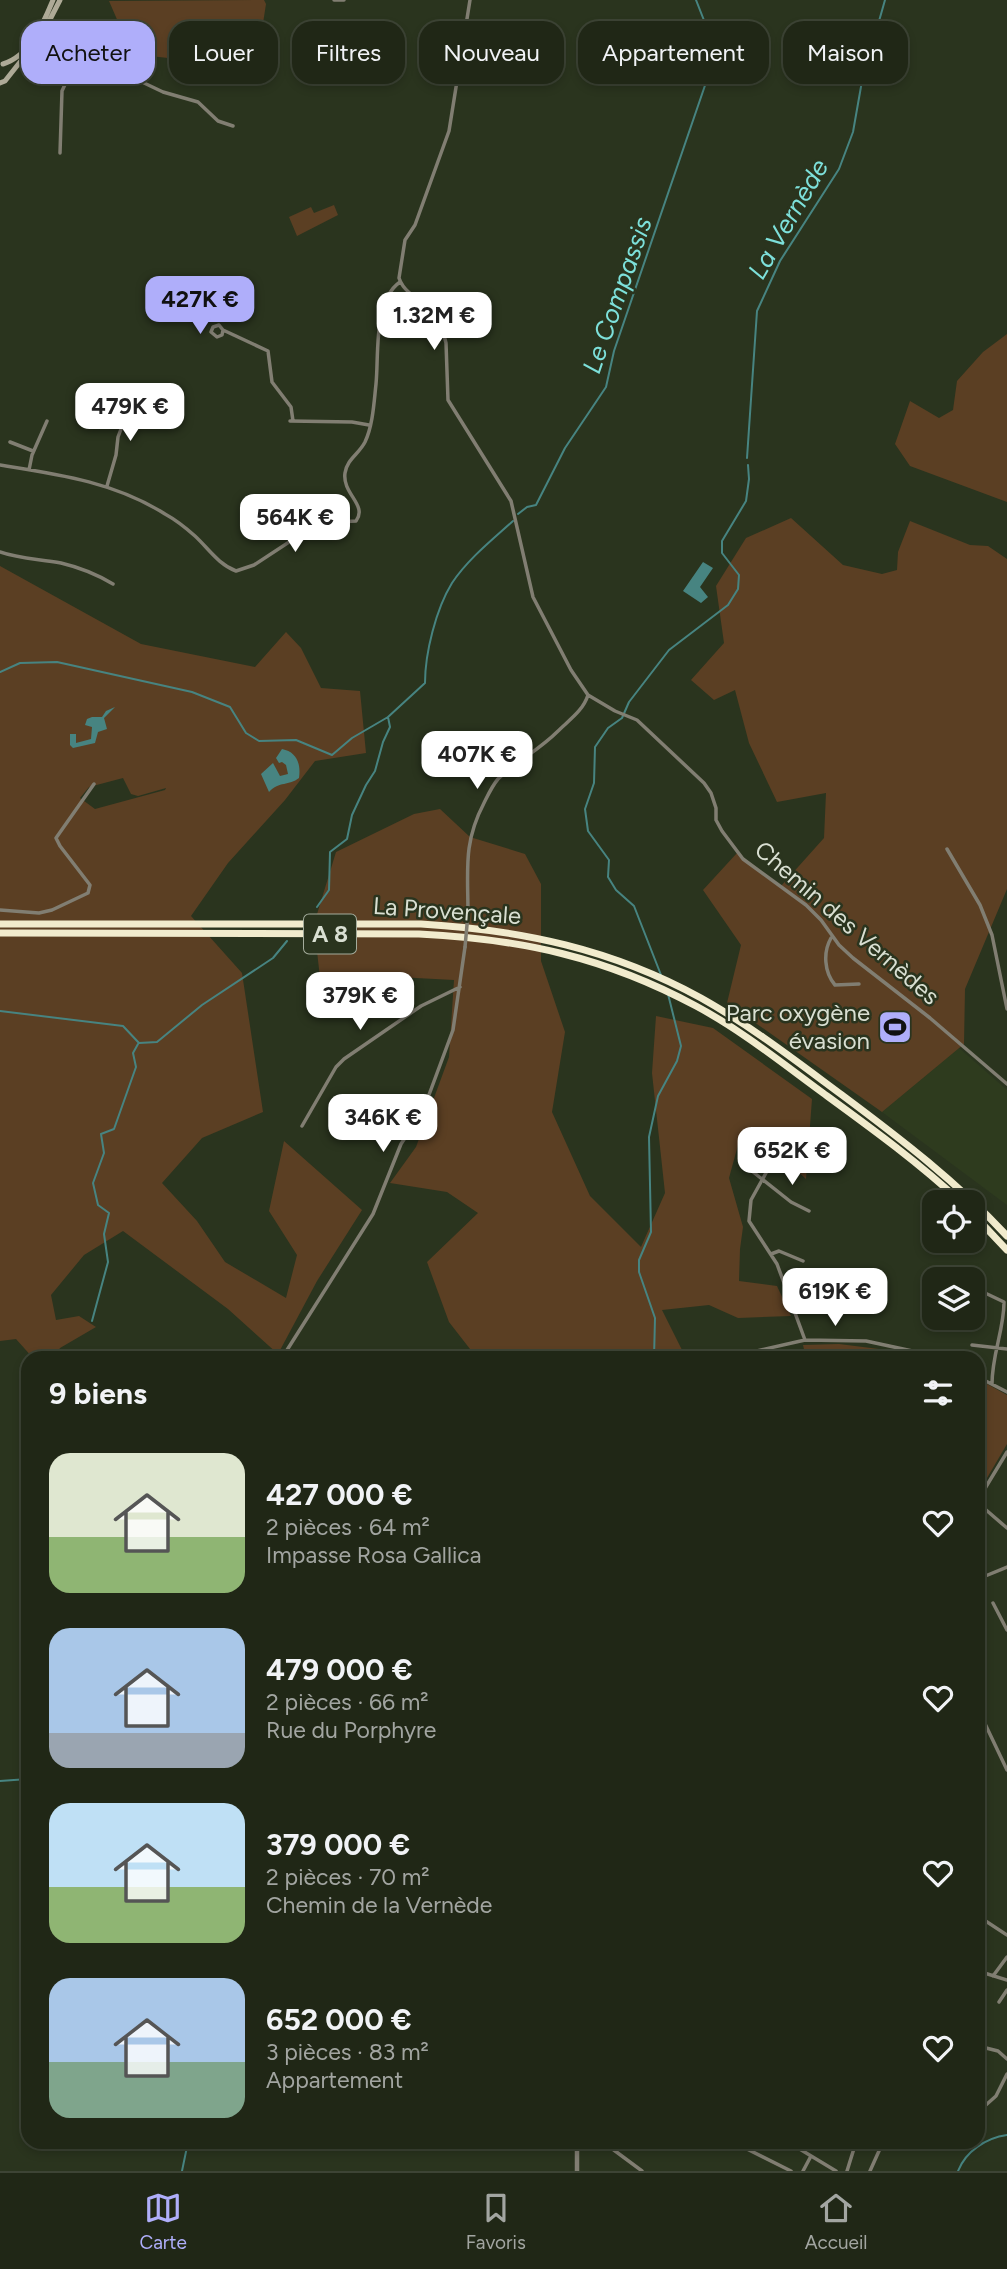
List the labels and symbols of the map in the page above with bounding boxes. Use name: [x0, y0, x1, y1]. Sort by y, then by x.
water label: La Vernède: [741, 153, 835, 285]
water label: Le Compassis: [575, 212, 659, 378]
pin: 427K €: [143, 276, 257, 336]
pin: 1.32M €: [369, 292, 499, 352]
pin: 479K €: [73, 384, 187, 443]
pin: 564K €: [238, 494, 352, 554]
pin: 407K €: [420, 732, 534, 791]
street label: Chemin des Vernèdes: [749, 835, 946, 1011]
street label: La Provençale: [372, 891, 522, 930]
road number: A 8: [304, 914, 356, 953]
pin: 379K €: [303, 972, 417, 1032]
place label: Parc oxygène évasion: [726, 998, 870, 1055]
sports icon: Parc oxygène évasion: [876, 1008, 914, 1046]
pin: 346K €: [326, 1094, 440, 1154]
pin: 652K €: [735, 1128, 849, 1187]
pin: 619K €: [778, 1268, 892, 1328]

